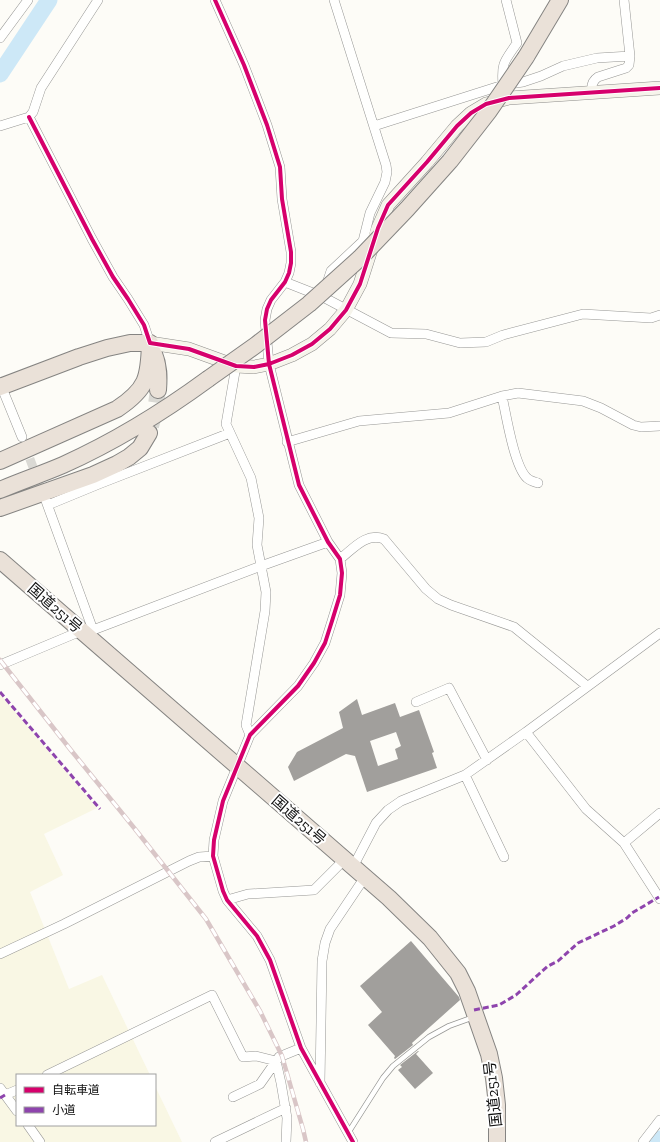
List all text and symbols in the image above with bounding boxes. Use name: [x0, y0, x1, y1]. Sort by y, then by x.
street label: 国道251号: [24, 579, 86, 637]
street label: 国道251号: [268, 791, 330, 849]
street label: 国道251号: [481, 1060, 505, 1128]
legend: [16, 1074, 156, 1126]
text: 自転車道: [52, 1083, 100, 1097]
text: 小道: [52, 1103, 76, 1117]

